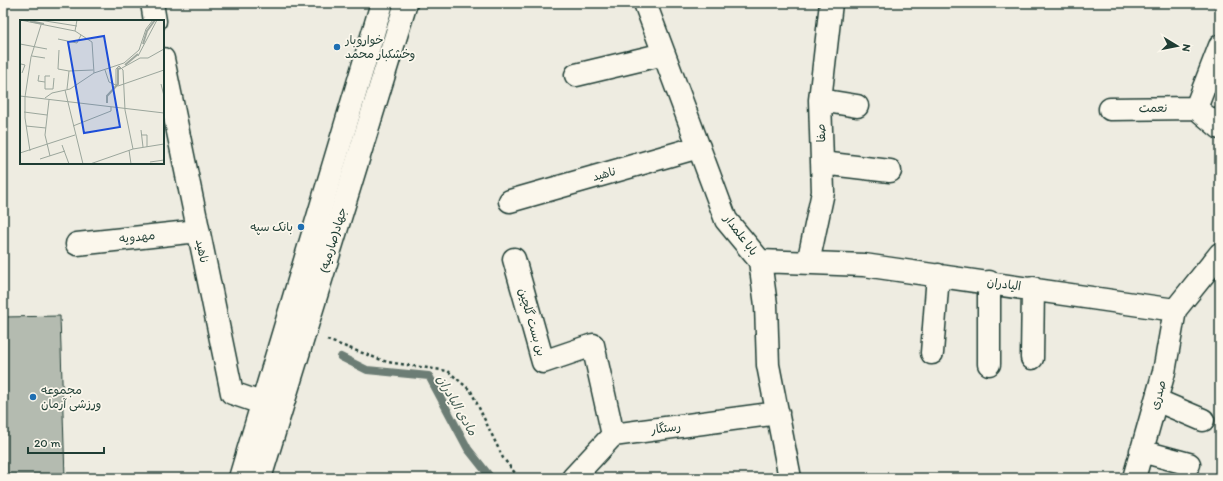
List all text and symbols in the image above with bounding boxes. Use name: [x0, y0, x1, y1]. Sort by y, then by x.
inset map: [20, 20, 164, 164]
north arrow: [1157, 26, 1197, 66]
place label: خواروبار وخشکبار محمد: [344, 33, 415, 62]
marker: خواروبار وخشکبار محمد: [332, 42, 342, 52]
text: N: [1179, 43, 1193, 52]
street label: نعمت: [1139, 101, 1167, 115]
street label: صفا: [814, 123, 828, 143]
street label: ناهید: [591, 164, 617, 184]
street label: جهاد(صارمیه): [316, 206, 351, 275]
street label: بابا علمدار: [720, 211, 761, 259]
place label: بانک سپه: [250, 220, 293, 235]
marker: بانک سپه: [296, 222, 306, 232]
street label: مهدویه: [118, 228, 156, 247]
street label: ناهید: [193, 238, 211, 264]
street label: الیادران: [986, 275, 1022, 293]
street label: بن بست گلچین: [515, 286, 548, 358]
water label: مادی الیادران: [434, 372, 481, 438]
street label: صدری: [1147, 379, 1169, 411]
place label: مجموعه ورزشی آرمان: [41, 383, 101, 412]
marker: مجموعه ورزشی آرمان: [28, 392, 38, 402]
street label: رستگار: [649, 419, 682, 437]
scale bar: [28, 429, 104, 455]
text: 20 m: [34, 436, 61, 450]

